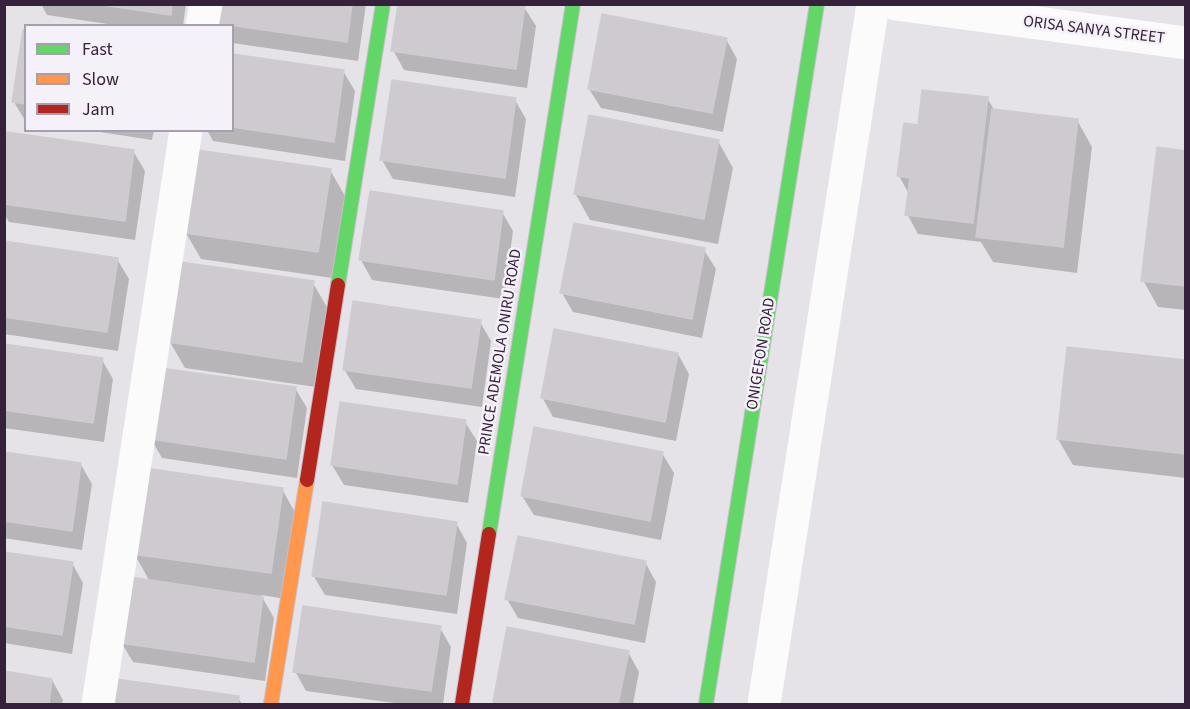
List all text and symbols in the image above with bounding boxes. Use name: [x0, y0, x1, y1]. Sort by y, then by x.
street label: ORISA SANYA STREET: [1022, 13, 1166, 49]
legend: [24, 24, 234, 132]
text: Fast: [82, 37, 113, 62]
text: Slow: [82, 67, 119, 92]
text: Jam: [82, 97, 115, 122]
street label: PRINCE ADEMOLA ONIRU ROAD: [475, 248, 527, 456]
street label: ONIGEFON ROAD: [744, 296, 780, 412]

